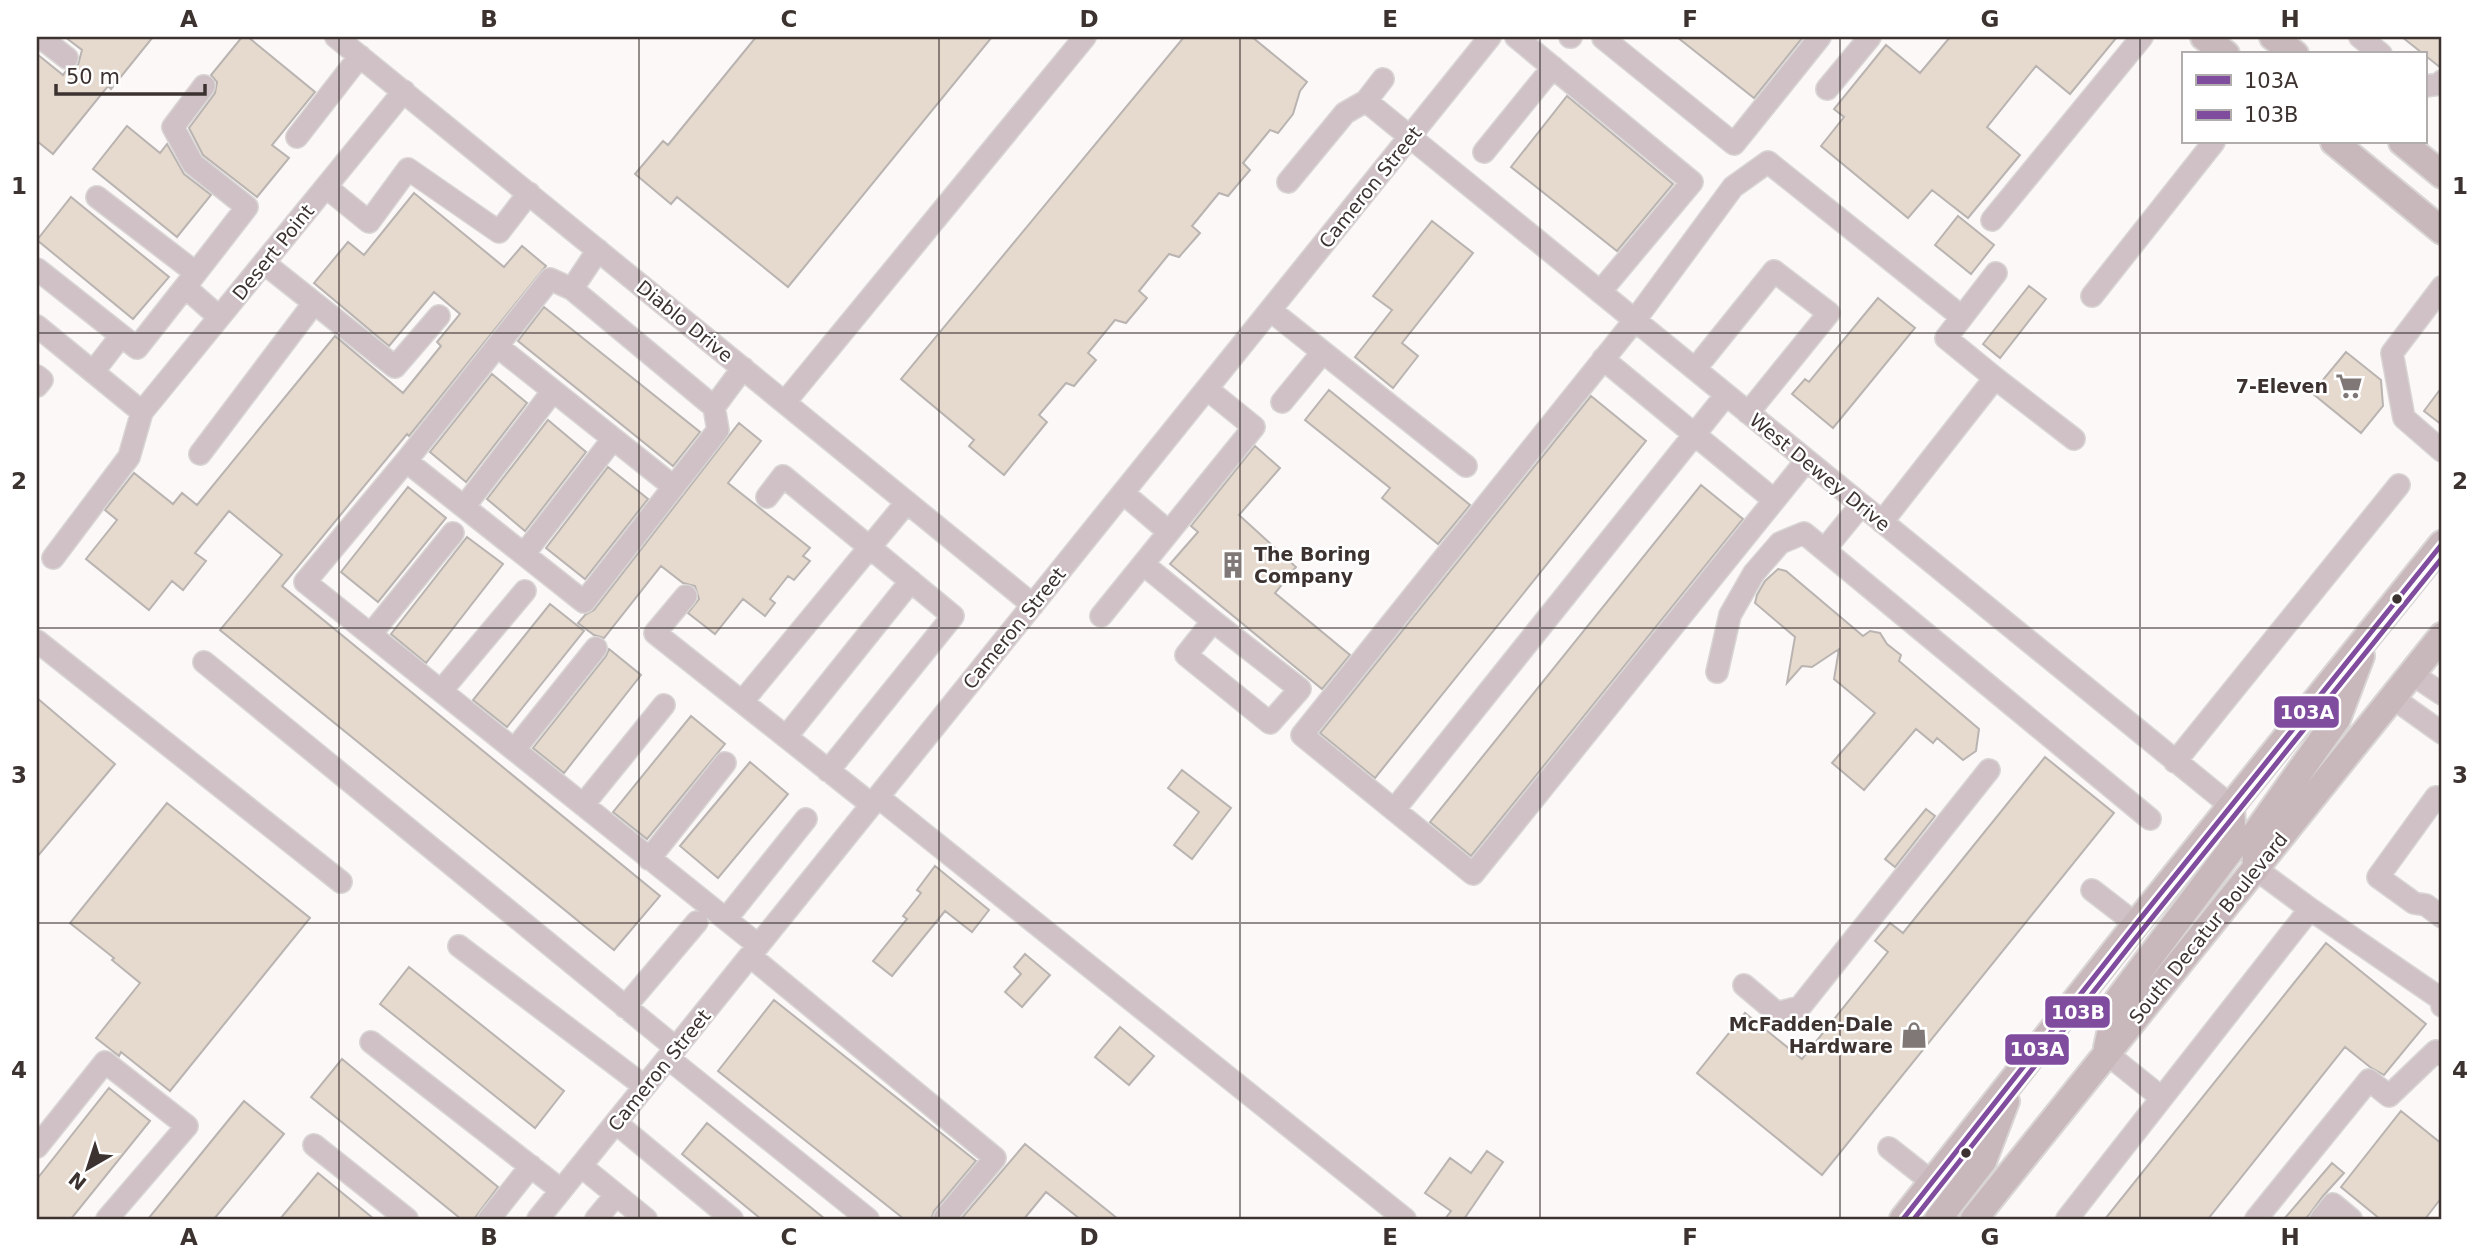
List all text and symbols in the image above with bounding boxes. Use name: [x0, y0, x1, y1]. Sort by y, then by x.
text: A: [180, 6, 198, 32]
text: B: [480, 6, 498, 32]
text: C: [781, 6, 797, 32]
text: D: [1079, 6, 1099, 32]
text: E: [1382, 6, 1398, 32]
text: F: [1682, 6, 1698, 32]
text: G: [1981, 6, 1999, 32]
text: H: [2280, 6, 2300, 32]
scale bar: [56, 52, 205, 96]
legend: [2182, 52, 2426, 144]
text: 50 m: [66, 65, 120, 89]
text: 103A: [2244, 69, 2299, 93]
text: 103B: [2244, 103, 2299, 127]
street label: Cameron Street: [1314, 122, 1426, 252]
text: 1: [11, 173, 27, 199]
text: 1: [2452, 173, 2468, 199]
street label: Desert Point: [228, 200, 318, 304]
street label: Diablo Drive: [633, 276, 737, 366]
supermarket icon: 7-Eleven: [2334, 371, 2364, 401]
place label: 7-Eleven: [2236, 375, 2328, 397]
street label: West Dewey Drive: [1745, 409, 1895, 535]
text: 2: [11, 468, 27, 494]
text: 2: [2452, 468, 2468, 494]
place label: The Boring Company: [1254, 543, 1371, 587]
building icon: The Boring Company: [1218, 550, 1248, 580]
street label: Cameron Street: [958, 563, 1070, 693]
unlabelled marker: [2390, 592, 2404, 606]
line badge: 103A: [2273, 695, 2340, 729]
text: 103A: [2280, 701, 2334, 723]
text: 3: [11, 762, 27, 788]
text: 3: [2452, 762, 2468, 788]
street label: South Decatur Boulevard: [2124, 828, 2292, 1028]
line badge: 103B: [2044, 995, 2111, 1029]
text: 103B: [2051, 1001, 2105, 1023]
street label: Cameron Street: [603, 1005, 715, 1135]
place label: McFadden-Dale Hardware: [1729, 1013, 1893, 1057]
shop icon: McFadden-Dale Hardware: [1899, 1020, 1929, 1050]
line badge: 103A: [2004, 1033, 2070, 1066]
text: 103A: [2010, 1038, 2064, 1060]
text: 4: [11, 1057, 27, 1083]
text: 4: [2452, 1057, 2468, 1083]
north arrow: [52, 1134, 122, 1204]
unlabelled marker: [1959, 1146, 1973, 1160]
text: N: [64, 1168, 90, 1195]
text: A: [180, 1224, 198, 1250]
text: B: [480, 1224, 498, 1250]
text: C: [781, 1224, 797, 1250]
text: D: [1079, 1224, 1099, 1250]
text: E: [1382, 1224, 1398, 1250]
text: F: [1682, 1224, 1698, 1250]
text: G: [1981, 1224, 1999, 1250]
text: H: [2280, 1224, 2300, 1250]

